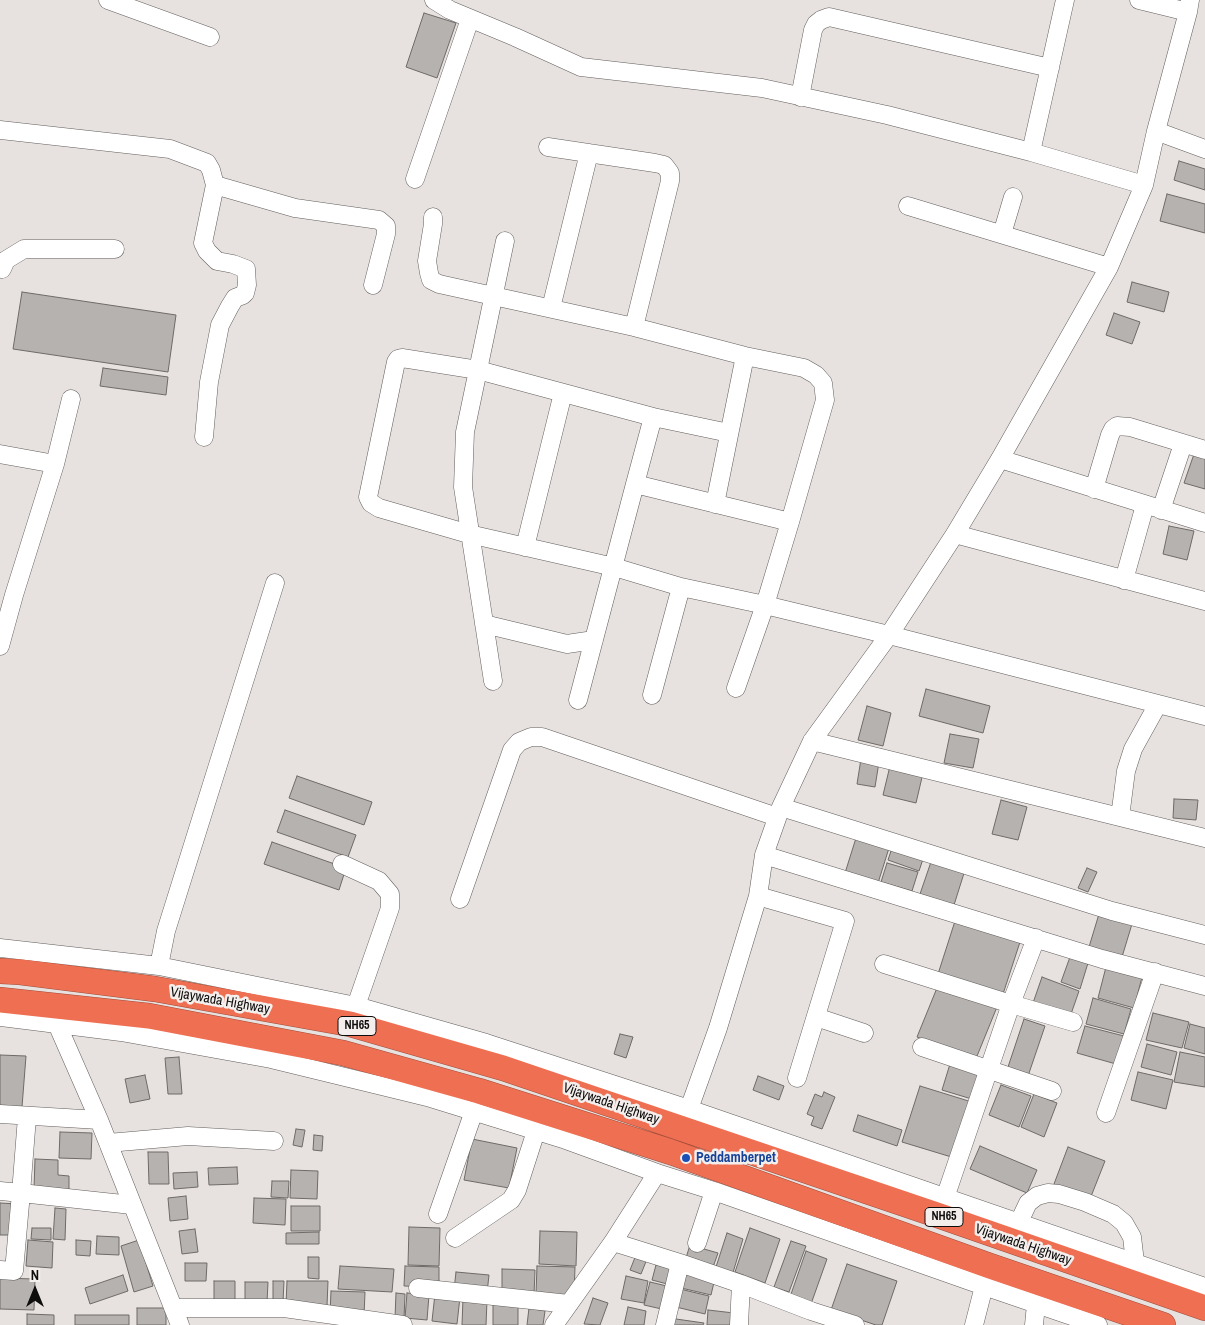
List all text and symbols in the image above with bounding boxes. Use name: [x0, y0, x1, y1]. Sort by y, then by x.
street label: Vijaywada Highway: [169, 984, 271, 1018]
road number: NH65: [338, 1016, 376, 1036]
street label: Vijaywada Highway: [561, 1080, 661, 1128]
place label: Peddamberpet: [696, 1150, 776, 1166]
marker: Peddamberpet: [680, 1152, 692, 1164]
road number: NH65: [925, 1208, 963, 1226]
street label: Vijaywada Highway: [973, 1221, 1073, 1269]
north arrow: [10, 1265, 60, 1315]
text: N: [31, 1266, 39, 1284]

